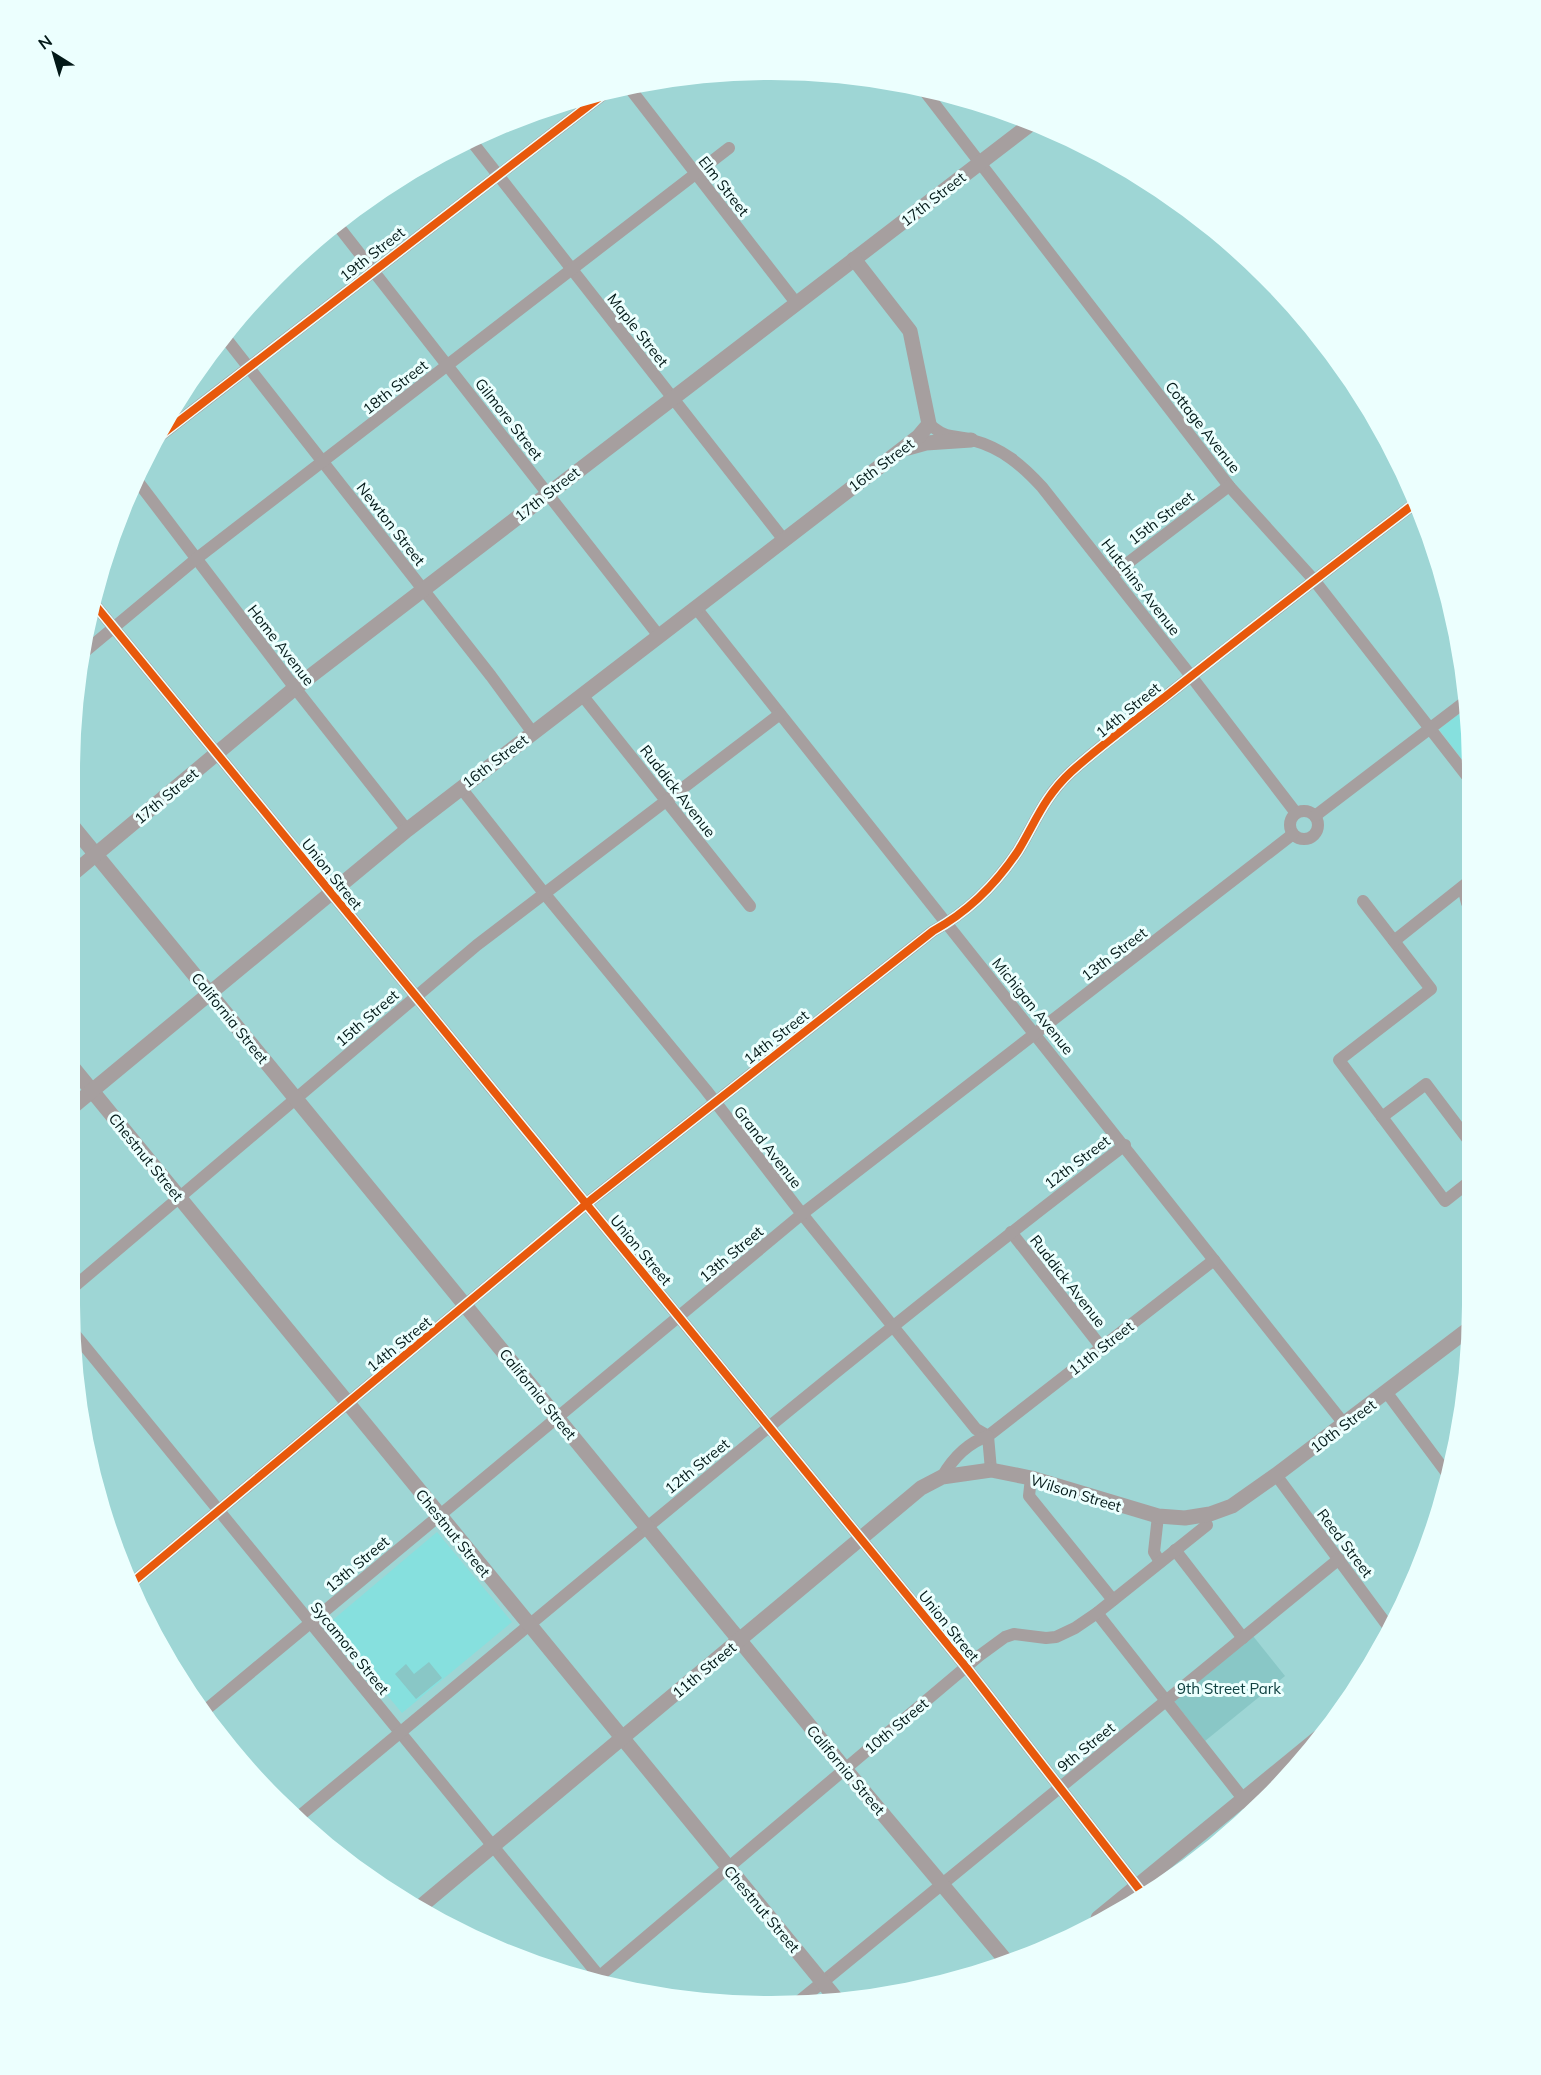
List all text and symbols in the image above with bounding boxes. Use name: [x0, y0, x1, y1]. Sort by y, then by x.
north arrow: [24, 24, 84, 84]
text: N: [34, 30, 56, 54]
street label: Elm Street: [695, 152, 753, 220]
street label: 17th Street: [897, 168, 969, 230]
street label: 19th Street: [336, 223, 408, 285]
street label: Maple Street: [603, 289, 673, 371]
street label: 18th Street: [359, 356, 431, 418]
street label: Gilmore Street: [471, 374, 547, 464]
street label: Cottage Avenue: [1161, 377, 1245, 477]
street label: 16th Street: [844, 434, 918, 496]
street label: 17th Street: [511, 463, 583, 525]
street label: Newton Street: [353, 479, 429, 569]
street label: 15th Street: [1124, 487, 1198, 549]
street label: Hutchins Avenue: [1097, 535, 1185, 639]
street label: Home Avenue: [243, 601, 319, 689]
street label: 14th Street: [1092, 678, 1164, 742]
street label: 16th Street: [458, 730, 532, 792]
street label: Ruddick Avenue: [636, 741, 720, 841]
street label: 17th Street: [130, 764, 202, 828]
street label: Union Street: [298, 835, 366, 913]
street label: 13th Street: [1077, 923, 1151, 985]
street label: Michigan Avenue: [988, 954, 1078, 1058]
street label: California Street: [187, 969, 273, 1067]
street label: 15th Street: [332, 985, 402, 1051]
street label: 14th Street: [740, 1006, 812, 1068]
street label: Grand Avenue: [730, 1102, 806, 1192]
street label: Chestnut Street: [105, 1109, 187, 1205]
street label: 12th Street: [1040, 1131, 1114, 1193]
street label: Union Street: [606, 1211, 676, 1289]
street label: 13th Street: [695, 1222, 767, 1286]
street label: Ruddick Avenue: [1026, 1231, 1110, 1331]
street label: 14th Street: [363, 1312, 435, 1376]
street label: 11th Street: [1065, 1317, 1137, 1379]
street label: California Street: [495, 1345, 581, 1443]
street label: 10th Street: [1306, 1395, 1380, 1457]
street label: 12th Street: [661, 1434, 733, 1498]
street label: Wilson Street: [1028, 1470, 1124, 1516]
street label: Chestnut Street: [412, 1485, 494, 1581]
street label: Reed Street: [1313, 1505, 1377, 1581]
street label: 13th Street: [321, 1532, 393, 1596]
street label: Union Street: [915, 1587, 983, 1665]
street label: Sycamore Street: [307, 1598, 393, 1698]
street label: 11th Street: [668, 1638, 740, 1702]
park label: 9th Street Park: [1177, 1679, 1281, 1698]
street label: 10th Street: [860, 1694, 932, 1758]
street label: 9th Street: [1053, 1718, 1119, 1776]
street label: California Street: [803, 1721, 889, 1819]
street label: Chestnut Street: [720, 1862, 804, 1956]

